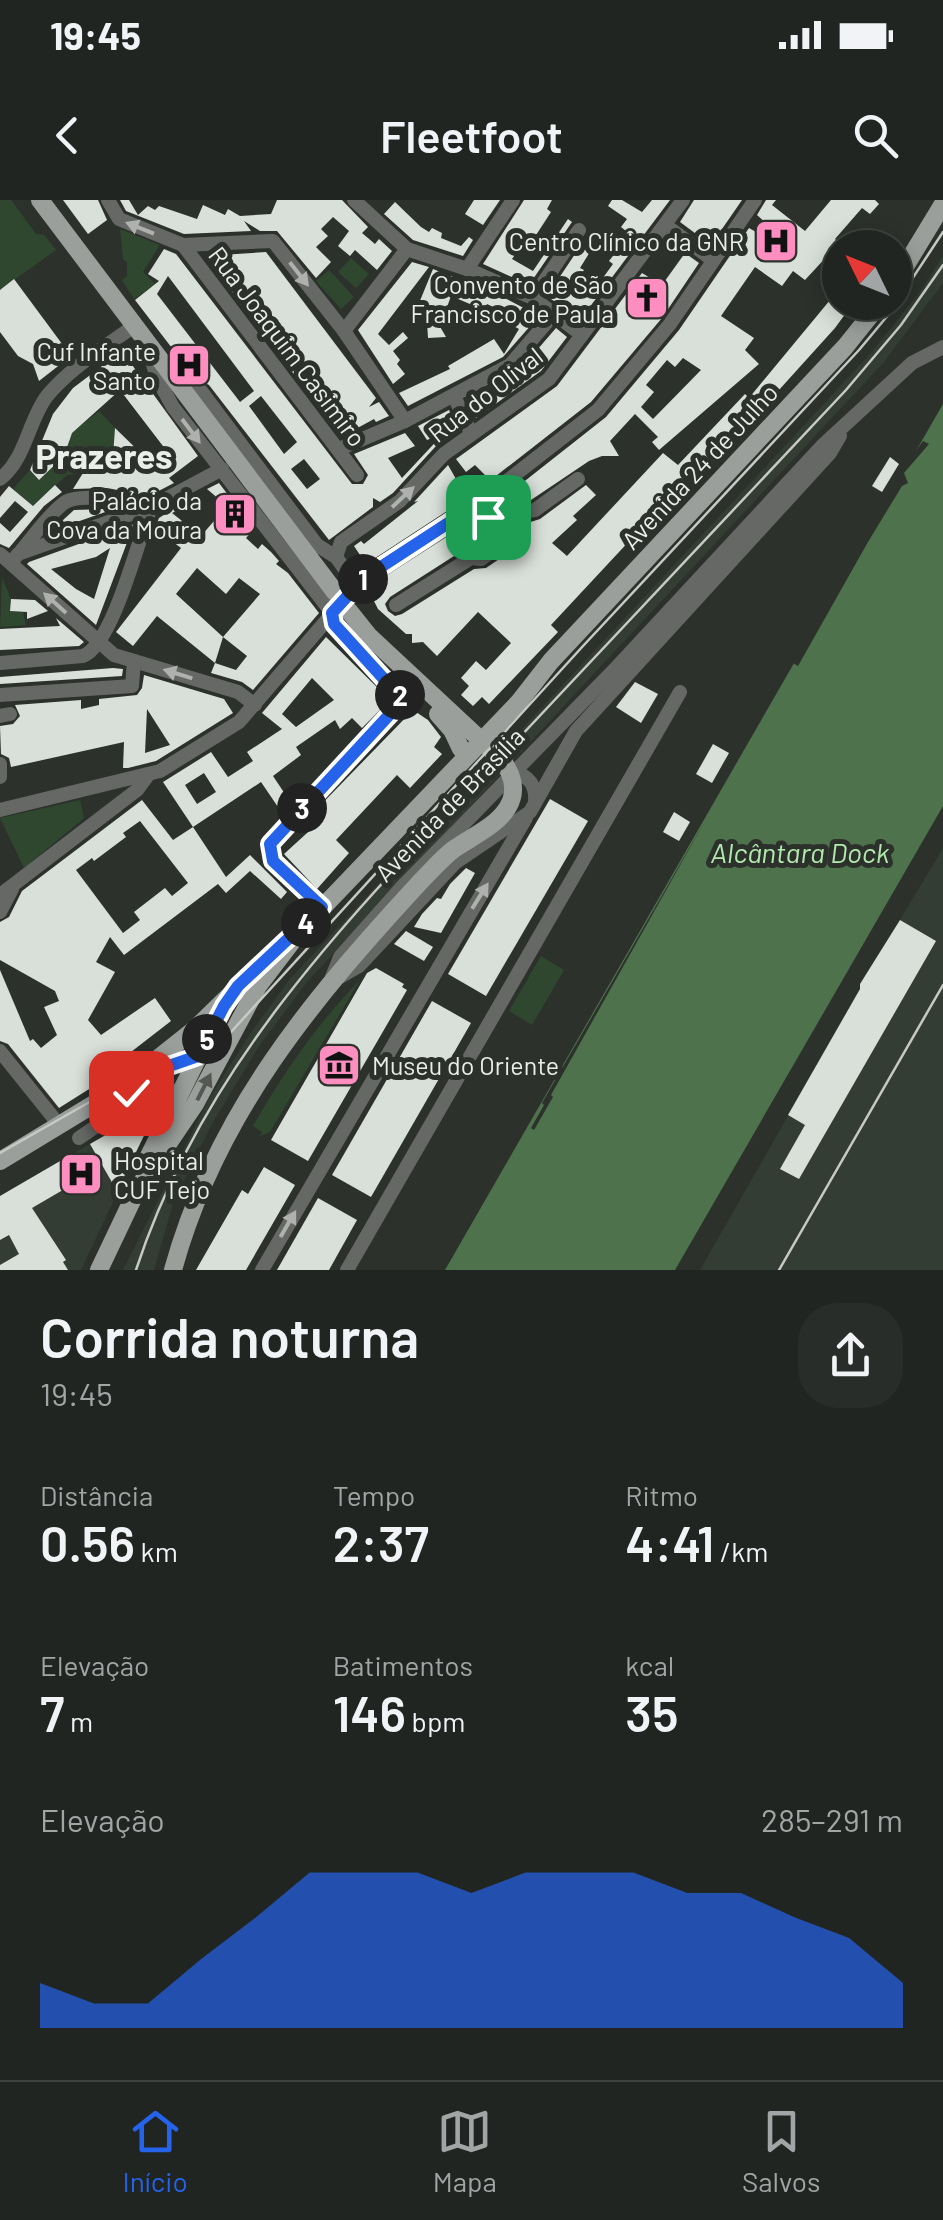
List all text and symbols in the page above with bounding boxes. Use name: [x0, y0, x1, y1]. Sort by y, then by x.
text: 19:45: [50, 12, 141, 58]
icon: back: [40, 108, 95, 163]
text: Fleetfoot: [380, 108, 563, 162]
icon: search: [848, 108, 903, 163]
hospital icon: Centro Clínico da GNR: [753, 218, 799, 264]
one-way arrow: [125, 220, 155, 236]
place label: Centro Clínico da GNR: [509, 226, 744, 256]
north arrow: [822, 230, 912, 320]
map controls: [822, 230, 912, 320]
street label: Rua Joaquim Casimiro: [203, 240, 373, 452]
one-way arrow: [288, 261, 309, 287]
place label: Convento de São Francisco de Paula: [411, 269, 614, 328]
church icon: Convento de São Francisco de Paula: [624, 275, 670, 321]
place label: Cuf Infante Santo: [37, 336, 156, 395]
street label: Rua do Olival: [422, 340, 548, 448]
hospital icon: Cuf Infante Santo: [166, 342, 212, 388]
street label: Avenida 24 de Julho: [615, 377, 783, 555]
one-way arrow: [180, 418, 200, 444]
district label: Prazeres: [35, 434, 173, 476]
pin: [446, 475, 531, 560]
place label: Palácio da Cova da Moura: [46, 485, 202, 544]
one-way arrow: [391, 486, 415, 509]
icon: arrive: [461, 490, 516, 545]
building icon: Palácio da Cova da Moura: [212, 491, 258, 537]
pin: 1: [338, 554, 388, 604]
text: 1: [358, 562, 368, 596]
one-way arrow: [43, 593, 68, 615]
one-way arrow: [162, 666, 193, 681]
pin: 2: [375, 670, 425, 720]
text: 2: [392, 678, 408, 712]
street label: Avenida de Brasília: [368, 721, 530, 887]
pin: 3: [277, 783, 327, 833]
text: 3: [294, 791, 310, 825]
water label: Alcântara Dock: [711, 835, 890, 869]
one-way arrow: [471, 882, 488, 910]
pin: 4: [281, 898, 331, 948]
text: 4: [298, 906, 314, 940]
pin: 5: [182, 1014, 232, 1064]
text: 5: [199, 1022, 215, 1056]
museum icon: Museu do Oriente: [316, 1042, 362, 1088]
place label: Museu do Oriente: [372, 1050, 559, 1080]
pin: [89, 1051, 174, 1136]
icon: check: [104, 1066, 159, 1121]
one-way arrow: [195, 1072, 212, 1101]
place label: Hospital CUF Tejo: [114, 1145, 210, 1204]
hospital icon: Hospital CUF Tejo: [58, 1151, 104, 1197]
one-way arrow: [279, 1210, 296, 1238]
text: Corrida noturna: [40, 1303, 419, 1369]
button: share: [798, 1303, 903, 1408]
text: 19:45: [40, 1374, 113, 1412]
text: Distância: [40, 1478, 153, 1512]
text: Tempo: [333, 1478, 415, 1512]
text: Ritmo: [625, 1478, 698, 1512]
text: 0.56: [40, 1512, 135, 1572]
text: 2:37: [333, 1512, 429, 1572]
text: 4:41: [625, 1512, 714, 1572]
text: km: [135, 1534, 178, 1568]
text: /km: [714, 1534, 768, 1568]
text: Elevação: [40, 1648, 149, 1682]
text: Batimentos: [333, 1648, 473, 1682]
text: kcal: [625, 1648, 674, 1682]
text: 7: [40, 1682, 64, 1742]
text: 146: [333, 1682, 406, 1742]
text: 35: [625, 1682, 678, 1742]
text: m: [64, 1704, 93, 1738]
text: bpm: [406, 1704, 466, 1738]
text: Elevação: [40, 1800, 165, 1838]
text: 285–291 m: [761, 1800, 903, 1838]
tab: Início: [123, 2104, 188, 2198]
tab: Mapa: [433, 2104, 497, 2198]
tab: Salvos: [742, 2104, 820, 2198]

